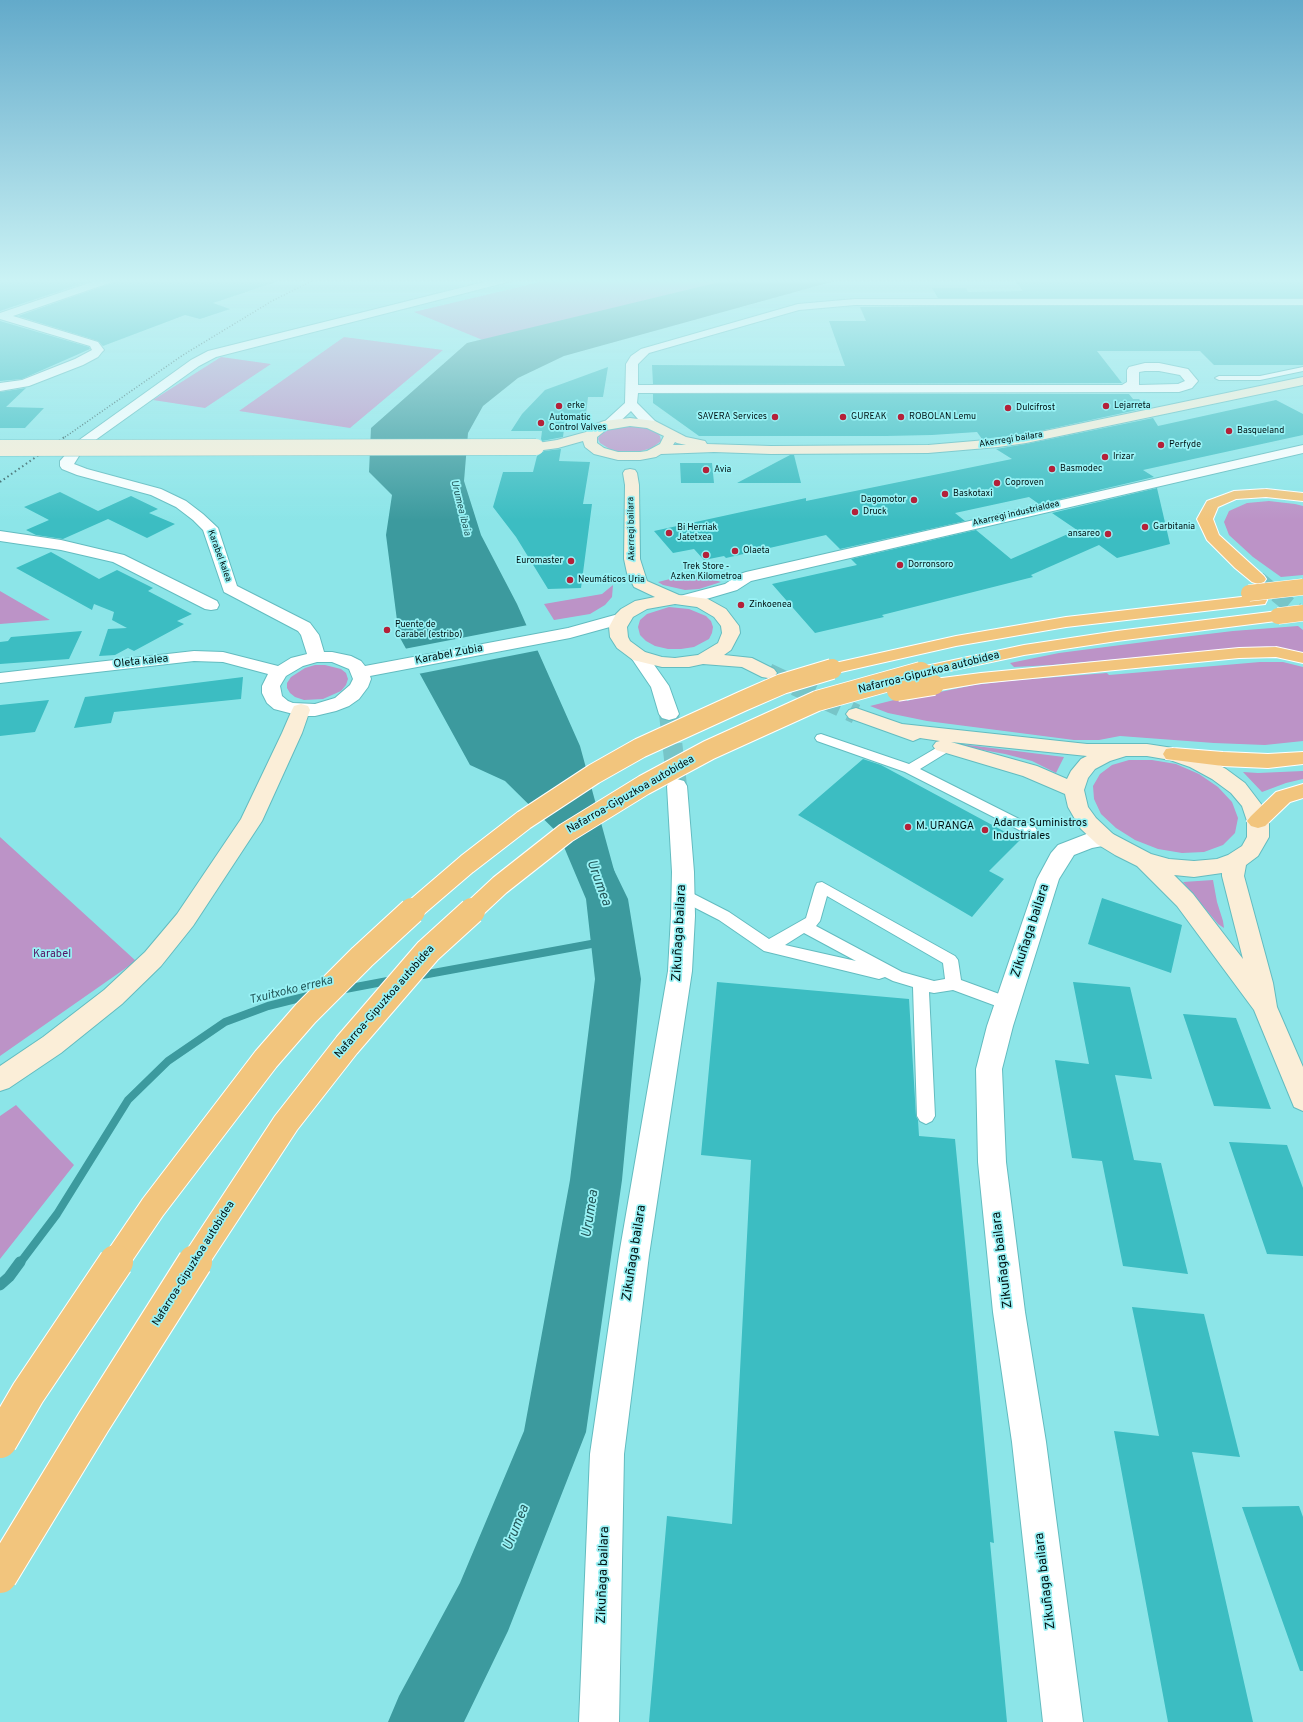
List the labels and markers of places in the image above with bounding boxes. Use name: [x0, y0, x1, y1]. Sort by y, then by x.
marker: erke: [554, 401, 564, 411]
place label: erke: [567, 401, 585, 411]
marker: Lejarreta: [1101, 401, 1111, 411]
place label: Lejarreta: [1114, 401, 1151, 411]
marker: Dulcifrost: [1003, 403, 1013, 413]
place label: Dulcifrost: [1016, 403, 1055, 413]
place label: SAVERA Services: [697, 412, 767, 422]
marker: SAVERA Services: [770, 412, 780, 422]
marker: GUREAK: [838, 412, 848, 422]
place label: GUREAK: [851, 412, 887, 422]
marker: ROBOLAN Lemu: [896, 412, 906, 422]
place label: ROBOLAN Lemu: [909, 412, 976, 422]
place label: Automatic Control Valves: [549, 413, 606, 434]
marker: Automatic Control Valves: [536, 418, 546, 428]
marker: Basqueland: [1224, 426, 1234, 436]
place label: Basqueland: [1237, 426, 1284, 436]
marker: Perfyde: [1156, 440, 1166, 450]
place label: Perfyde: [1169, 440, 1201, 450]
marker: Irizar: [1100, 452, 1110, 462]
place label: Irizar: [1113, 452, 1134, 462]
marker: Basmodec: [1047, 464, 1057, 474]
place label: Basmodec: [1060, 464, 1102, 474]
marker: Avia: [701, 465, 711, 475]
place label: Avia: [714, 465, 731, 475]
marker: Coproven: [992, 478, 1002, 488]
place label: Coproven: [1005, 478, 1044, 488]
marker: Baskotaxi: [940, 489, 950, 499]
place label: Baskotaxi: [953, 489, 993, 499]
place label: Dagomotor: [861, 495, 906, 505]
marker: Dagomotor: [909, 495, 919, 505]
marker: Druck: [850, 507, 860, 517]
place label: Druck: [863, 507, 887, 517]
marker: Garbitania: [1140, 522, 1150, 532]
place label: Garbitania: [1153, 522, 1195, 532]
place label: Bi Herriak Jatetxea: [677, 523, 717, 544]
marker: Bi Herriak Jatetxea: [664, 528, 674, 538]
place label: ansareo: [1068, 529, 1100, 539]
marker: ansareo: [1103, 529, 1113, 539]
marker: Olaeta: [730, 546, 740, 556]
place label: Olaeta: [743, 546, 770, 556]
marker: Trek Store - Azken Kilometroa: [701, 550, 711, 560]
place label: Euromaster: [516, 556, 563, 566]
marker: Euromaster: [566, 556, 576, 566]
marker: Dorronsoro: [895, 560, 905, 570]
place label: Dorronsoro: [908, 560, 953, 570]
place label: Trek Store - Azken Kilometroa: [670, 562, 742, 583]
marker: Neumáticos Uria: [565, 575, 575, 585]
place label: Neumáticos Uria: [578, 575, 645, 585]
marker: Zinkoenea: [736, 600, 746, 610]
place label: Zinkoenea: [749, 600, 792, 610]
place label: Puente de Carabel (estribo): [395, 620, 462, 641]
marker: Puente de Carabel (estribo): [382, 625, 392, 635]
place label: Adarra Suministros Industriales: [993, 817, 1087, 843]
place label: M. URANGA: [916, 820, 974, 834]
marker: M. URANGA: [903, 822, 913, 832]
marker: Adarra Suministros Industriales: [980, 825, 990, 835]

